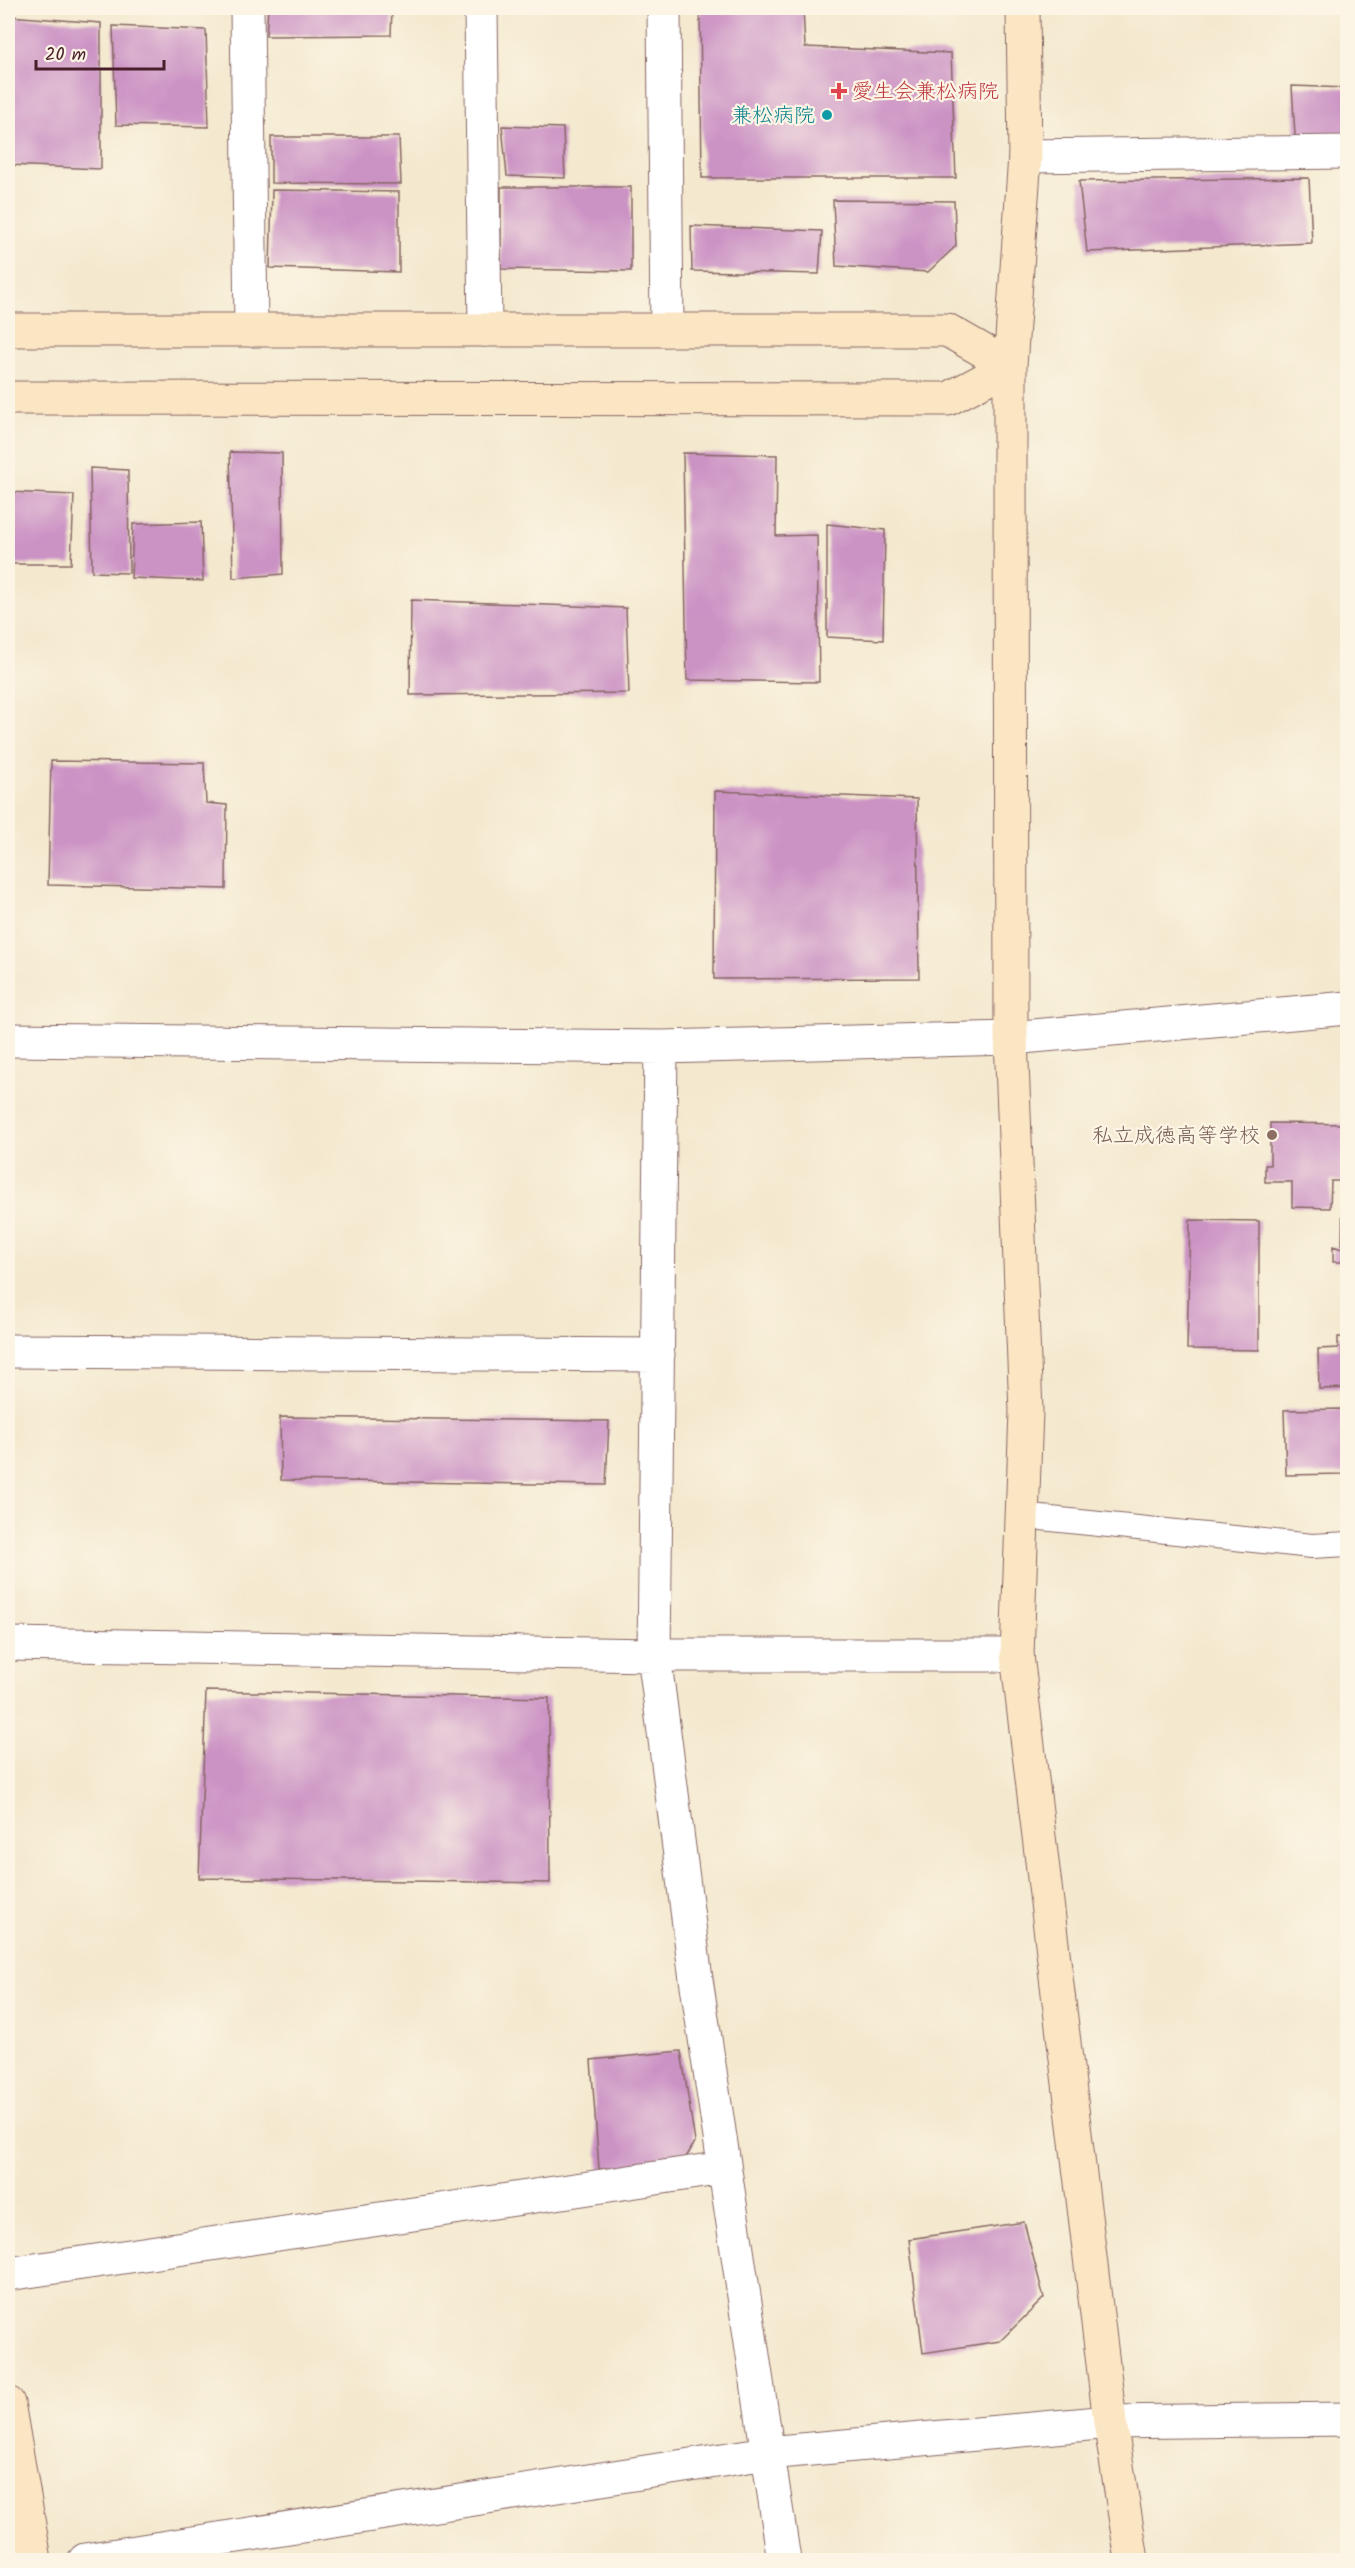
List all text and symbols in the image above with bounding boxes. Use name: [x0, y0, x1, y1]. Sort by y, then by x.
scale bar: [36, 33, 164, 71]
text: 20 m: [45, 41, 86, 70]
place label: 愛生会兼松病院: [852, 76, 999, 109]
marker: 愛生会兼松病院: [830, 82, 848, 100]
place label: 兼松病院: [731, 100, 815, 133]
marker: 兼松病院: [820, 108, 834, 122]
place label: 私立成徳高等学校: [1092, 1120, 1260, 1153]
marker: 私立成徳高等学校: [1265, 1128, 1279, 1142]

